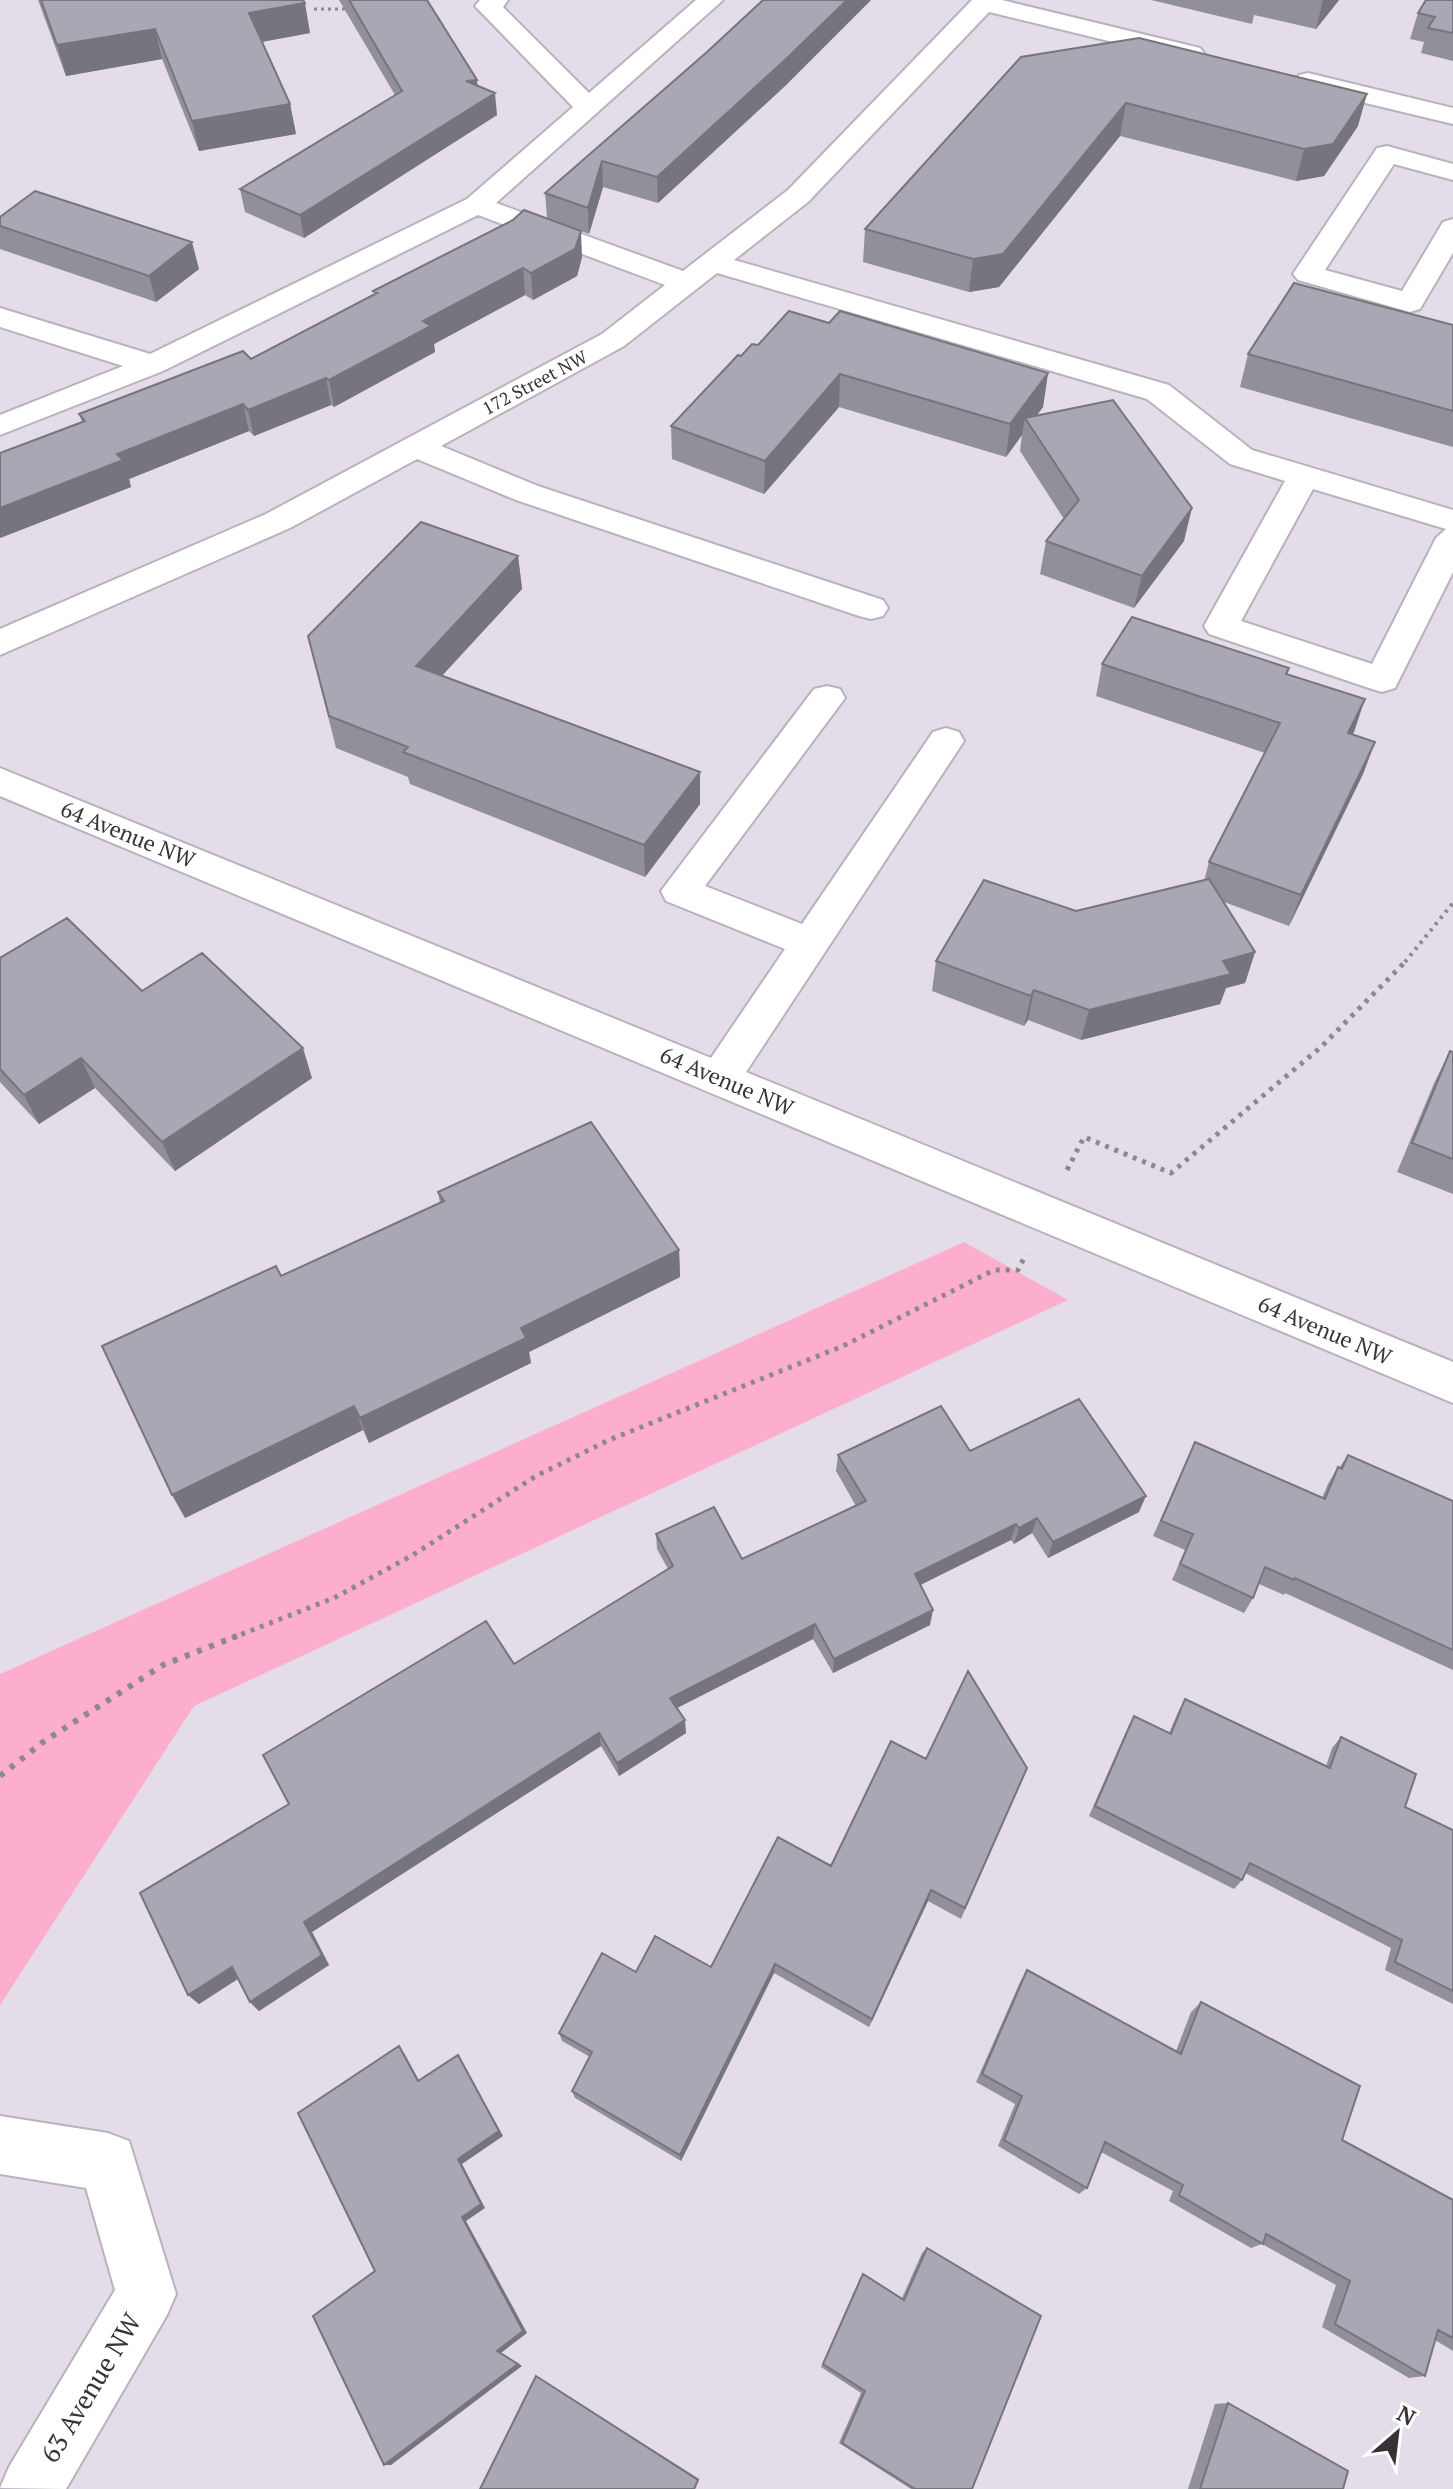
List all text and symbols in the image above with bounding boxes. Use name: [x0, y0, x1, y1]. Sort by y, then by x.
street label: 172 Street NW: [478, 344, 591, 420]
street label: 64 Avenue NW: [57, 793, 200, 874]
street label: 64 Avenue NW: [656, 1039, 799, 1122]
street label: 64 Avenue NW: [1254, 1288, 1397, 1371]
street label: 63 Avenue NW: [32, 2306, 148, 2468]
north arrow: [1357, 2393, 1437, 2473]
text: N: [1392, 2398, 1421, 2432]

